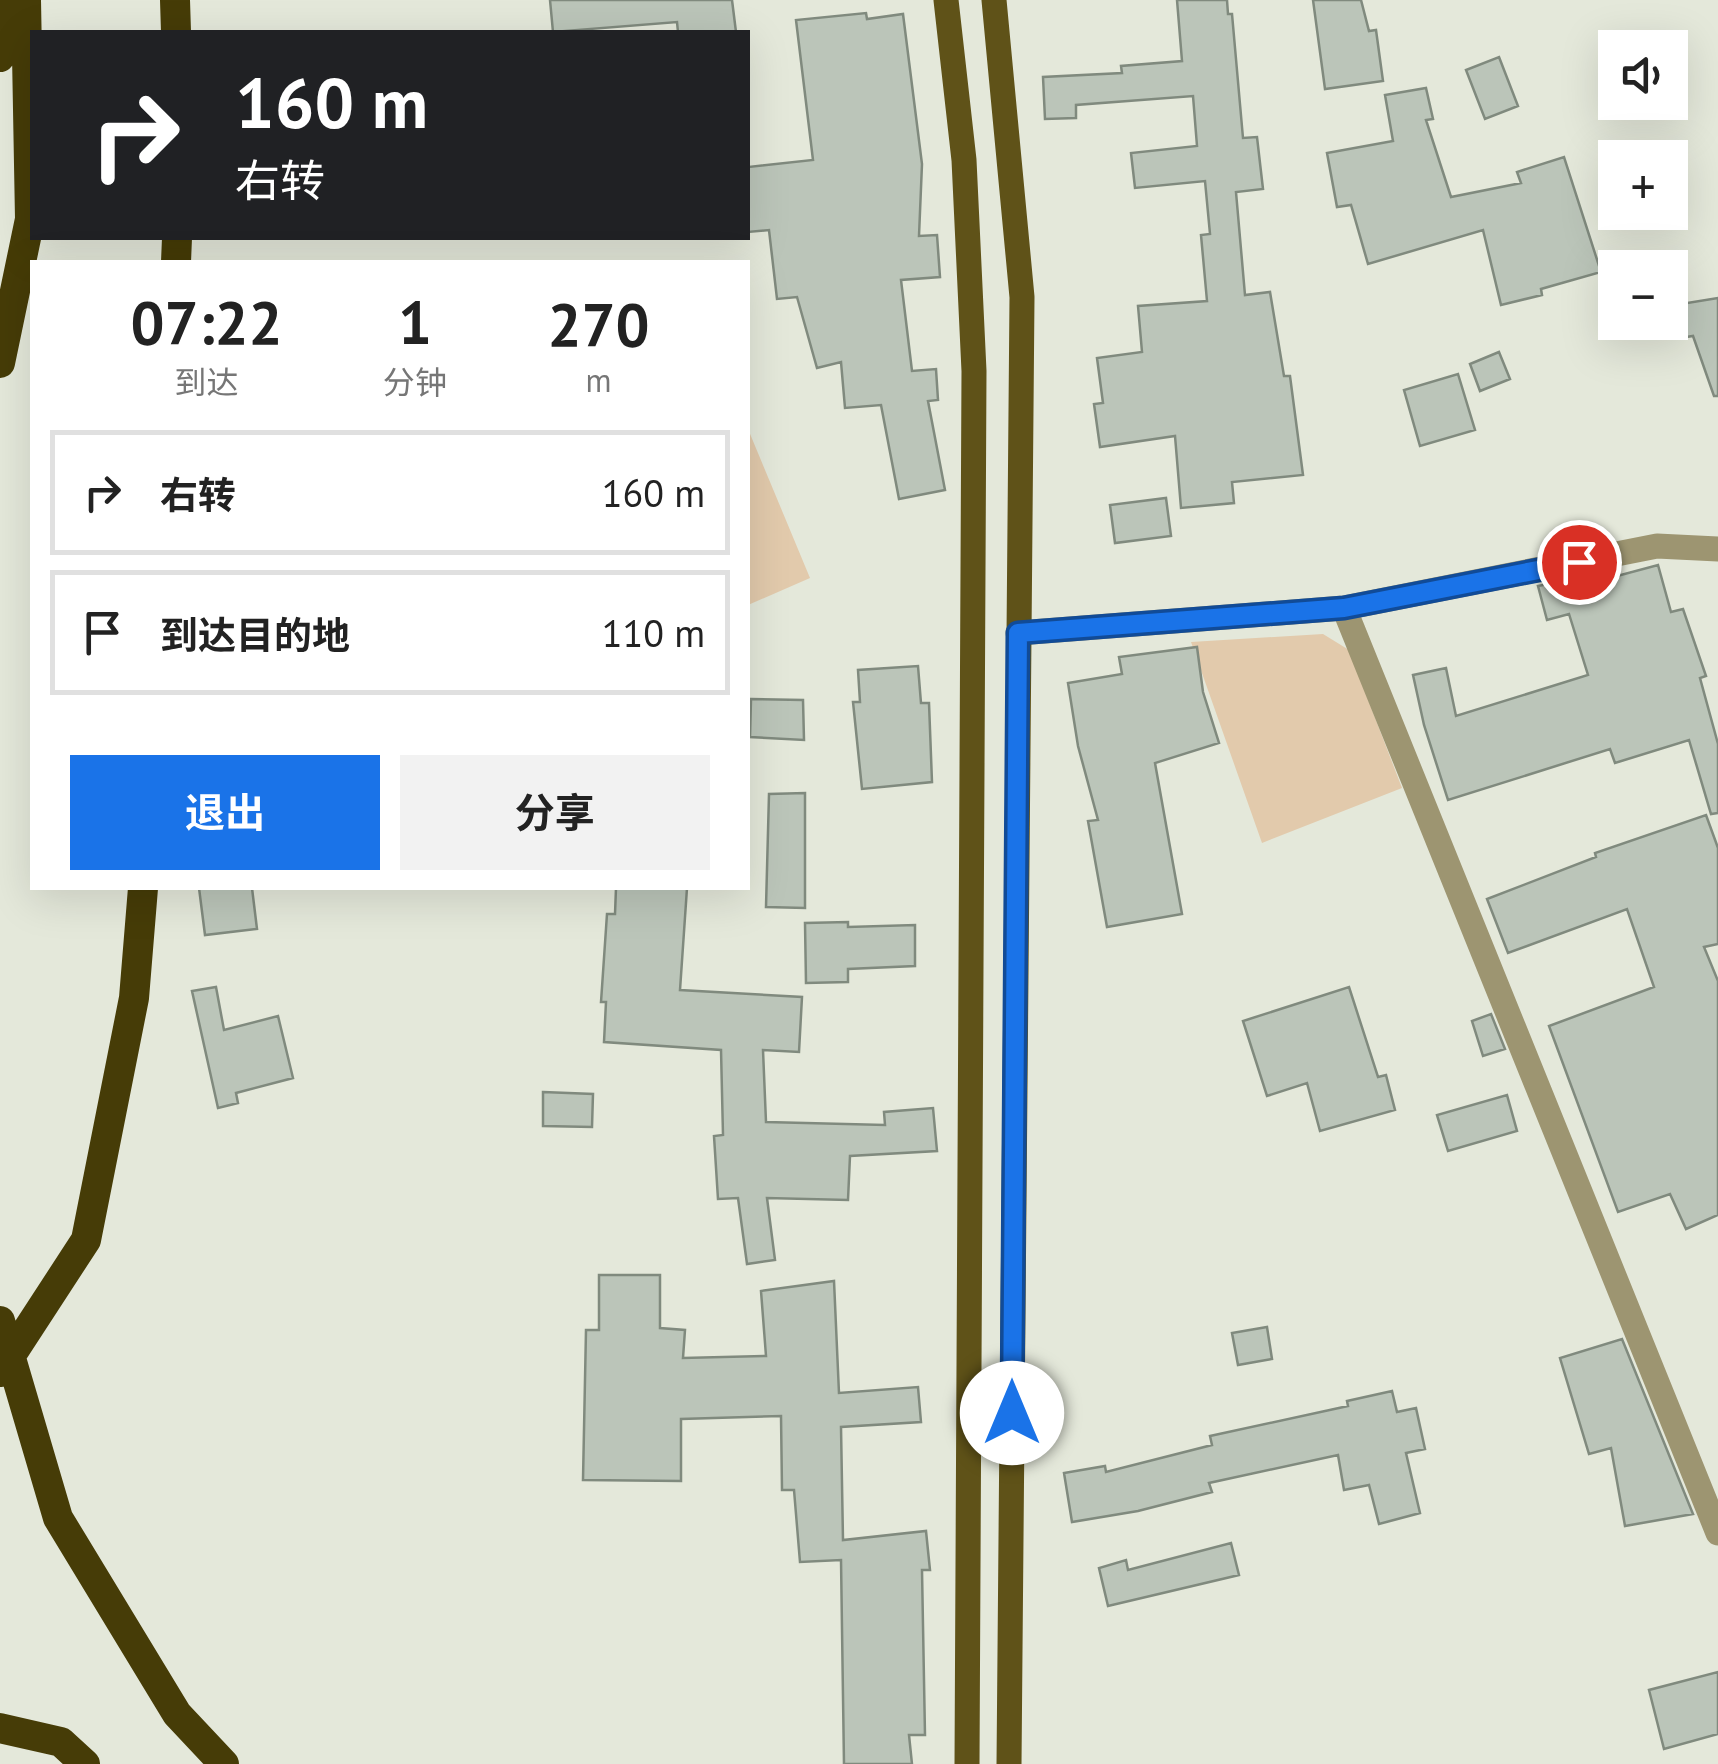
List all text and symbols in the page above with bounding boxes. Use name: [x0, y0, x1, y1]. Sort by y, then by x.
map controls: [1598, 30, 1688, 340]
button: sound: [1598, 30, 1688, 120]
text: 160 m: [235, 57, 428, 147]
icon: right: [70, 70, 200, 200]
button: +: [1598, 140, 1688, 230]
text: 右转: [235, 151, 325, 209]
button: −: [1598, 250, 1688, 340]
text: 07:22: [130, 283, 283, 361]
text: 1: [398, 283, 432, 361]
text: 270: [548, 285, 650, 363]
text: m: [586, 359, 612, 401]
text: 到达: [175, 361, 239, 403]
text: 分钟: [383, 361, 447, 403]
icon: right: [75, 465, 130, 520]
text: 160 m: [602, 468, 705, 517]
text: 右转: [160, 470, 236, 519]
pin: [1537, 520, 1622, 605]
icon: arrive: [1552, 535, 1607, 590]
icon: arrive: [75, 605, 130, 660]
text: 110 m: [602, 608, 705, 657]
text: 到达目的地: [160, 610, 350, 659]
button: 退出: [70, 755, 380, 870]
button: 分享: [400, 755, 710, 870]
position arrow: [960, 1361, 1064, 1465]

